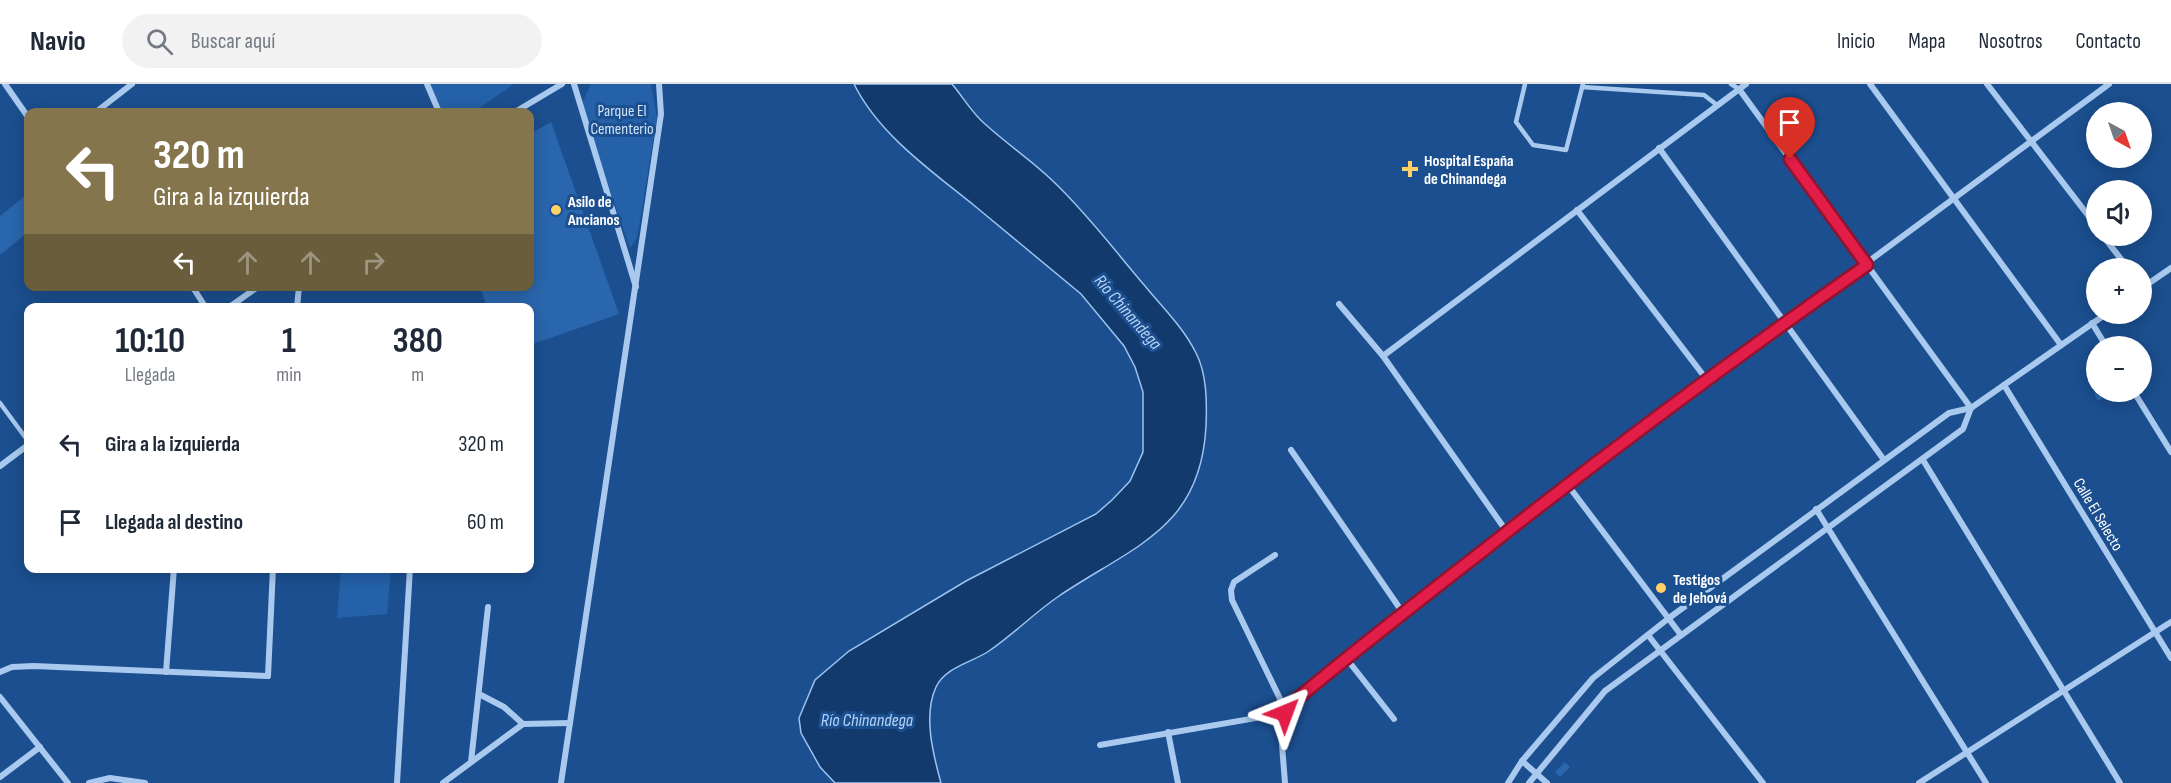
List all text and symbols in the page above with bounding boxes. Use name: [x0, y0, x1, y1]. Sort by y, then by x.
search box: [122, 14, 542, 68]
text: Navio: [30, 25, 86, 58]
icon: search: [143, 25, 176, 58]
text: Buscar aquí: [191, 28, 275, 55]
text: Inicio: [1837, 29, 1875, 54]
text: Mapa: [1908, 29, 1946, 54]
text: Nosotros: [1979, 29, 2043, 54]
text: Contacto: [2076, 29, 2141, 54]
pin: [1764, 97, 1815, 159]
park label: Parque El Cementerio: [590, 102, 654, 139]
north arrow: [2086, 102, 2152, 168]
map controls: [2086, 102, 2152, 402]
icon: arrive: [1773, 106, 1806, 139]
text: 320 m: [153, 130, 245, 181]
icon: left: [54, 132, 132, 210]
place label: Hospital España de Chinandega: [1424, 152, 1514, 189]
marker: Hospital España de Chinandega: [1401, 160, 1419, 178]
button: sound: [2086, 180, 2152, 246]
text: Gira a la izquierda: [153, 181, 310, 213]
place label: Asilo de Ancianos: [567, 193, 620, 230]
marker: Asilo de Ancianos: [549, 203, 563, 217]
icon: left: [168, 246, 201, 279]
icon: ahead: [231, 246, 264, 279]
icon: ahead: [294, 246, 327, 279]
icon: right: [357, 246, 390, 279]
button: +: [2086, 258, 2152, 324]
water label: Río Chinandega: [1089, 271, 1166, 355]
text: 10:10: [115, 320, 185, 363]
text: 1: [282, 320, 296, 363]
text: 380: [393, 320, 443, 363]
button: −: [2086, 336, 2152, 402]
text: Llegada: [125, 363, 175, 387]
text: min: [276, 363, 301, 387]
text: m: [411, 363, 424, 387]
icon: left: [54, 428, 87, 461]
text: Gira a la izquierda: [105, 431, 240, 458]
text: 320 m: [458, 431, 504, 458]
street label: Calle El Selecto: [2069, 475, 2127, 554]
icon: arrive: [54, 506, 87, 539]
text: Llegada al destino: [105, 509, 243, 536]
text: 60 m: [467, 509, 504, 536]
place label: Testigos de Jehová: [1673, 571, 1727, 608]
marker: Testigos de Jehová: [1654, 581, 1668, 595]
position arrow: [1253, 681, 1317, 745]
water label: Río Chinandega: [821, 710, 914, 731]

